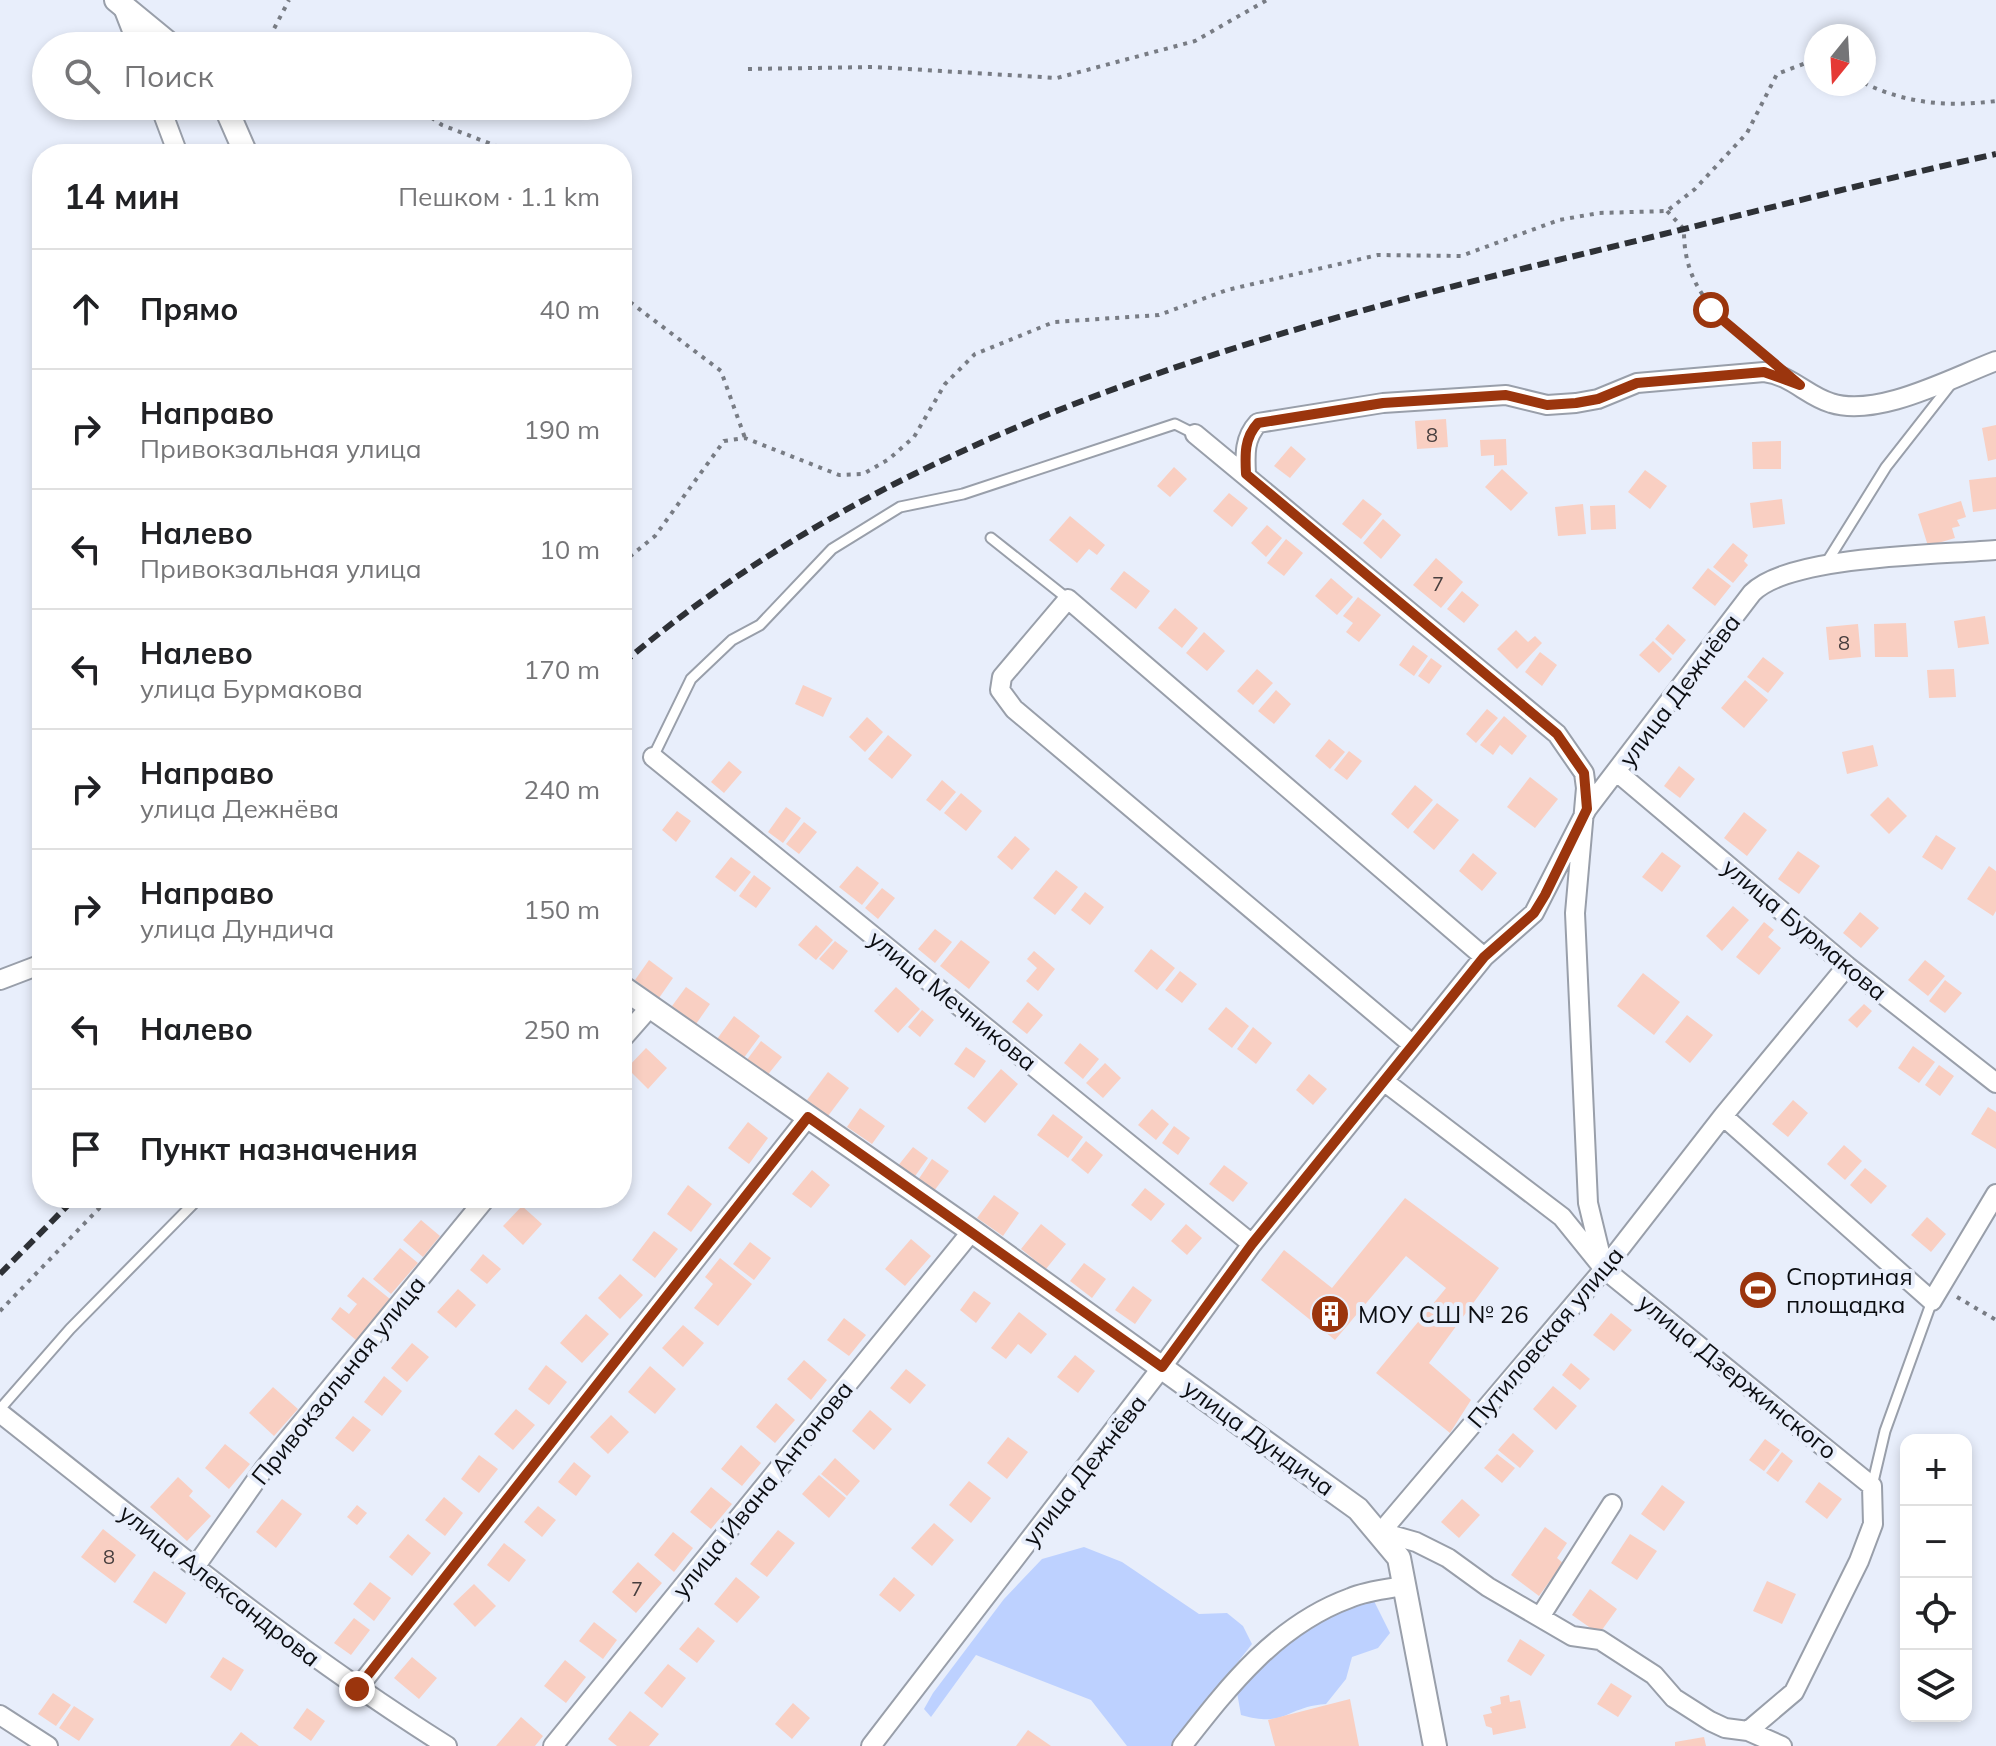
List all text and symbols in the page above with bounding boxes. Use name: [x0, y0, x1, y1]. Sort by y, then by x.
north arrow: [1804, 24, 1876, 96]
search box: [32, 32, 632, 120]
icon: search: [60, 54, 104, 98]
text: Поиск: [124, 57, 214, 95]
text: 14 мин: [64, 175, 180, 218]
text: Пешком · 1.1 km: [398, 180, 600, 213]
icon: ahead: [64, 287, 108, 331]
text: Прямо: [140, 290, 238, 328]
route start: [1693, 292, 1729, 328]
text: 40 m: [539, 293, 600, 326]
text: Направо: [140, 394, 274, 432]
icon: right: [64, 407, 108, 451]
text: 190 m: [524, 413, 600, 446]
house number: 8: [1426, 422, 1438, 447]
text: Привокзальная улица: [140, 432, 422, 465]
text: Налево: [140, 514, 253, 552]
icon: left: [64, 527, 108, 571]
text: 10 m: [539, 533, 600, 566]
text: Привокзальная улица: [140, 552, 422, 585]
house number: 7: [1432, 571, 1444, 596]
street label: улица Дежнёва: [1612, 608, 1746, 772]
house number: 8: [1838, 630, 1850, 655]
text: Налево: [140, 634, 253, 672]
icon: left: [64, 647, 108, 691]
text: 170 m: [524, 653, 600, 686]
text: улица Бурмакова: [140, 672, 363, 705]
text: Направо: [140, 754, 274, 792]
icon: right: [64, 767, 108, 811]
text: 240 m: [524, 773, 600, 806]
text: улица Дежнёва: [140, 792, 339, 825]
street label: улица Бурмакова: [1717, 851, 1893, 1007]
text: Направо: [140, 874, 274, 912]
icon: right: [64, 887, 108, 931]
text: 150 m: [524, 893, 600, 926]
text: улица Дундича: [140, 912, 334, 945]
street label: улица Мечникова: [863, 923, 1043, 1077]
icon: left: [64, 1007, 108, 1051]
text: Налево: [140, 1010, 253, 1048]
text: 250 m: [524, 1013, 600, 1046]
icon: arrive: [64, 1127, 108, 1171]
text: Пункт назначения: [140, 1130, 418, 1168]
street label: Путиловская улица: [1461, 1240, 1629, 1434]
place label: Спортиная площадка: [1786, 1261, 1913, 1319]
sports icon: Спортиная площадка: [1737, 1269, 1779, 1311]
street label: Привокзальная улица: [245, 1270, 431, 1490]
street label: улица Дзержинского: [1633, 1287, 1843, 1465]
building icon: МОУ СШ № 26: [1309, 1293, 1351, 1335]
place label: МОУ СШ № 26: [1358, 1299, 1529, 1329]
street label: улица Дундича: [1178, 1372, 1340, 1502]
street label: улица Ивана Антонова: [665, 1374, 859, 1604]
street label: улица Дежнёва: [1016, 1388, 1152, 1552]
map controls: [1900, 1434, 1972, 1722]
button: +: [1900, 1434, 1972, 1506]
street label: улица Александрова: [114, 1497, 326, 1673]
button: −: [1900, 1506, 1972, 1578]
house number: 8: [103, 1544, 115, 1569]
house number: 7: [631, 1576, 643, 1601]
button: locate: [1900, 1578, 1972, 1650]
button: layers: [1900, 1650, 1972, 1722]
route end: [339, 1671, 375, 1707]

